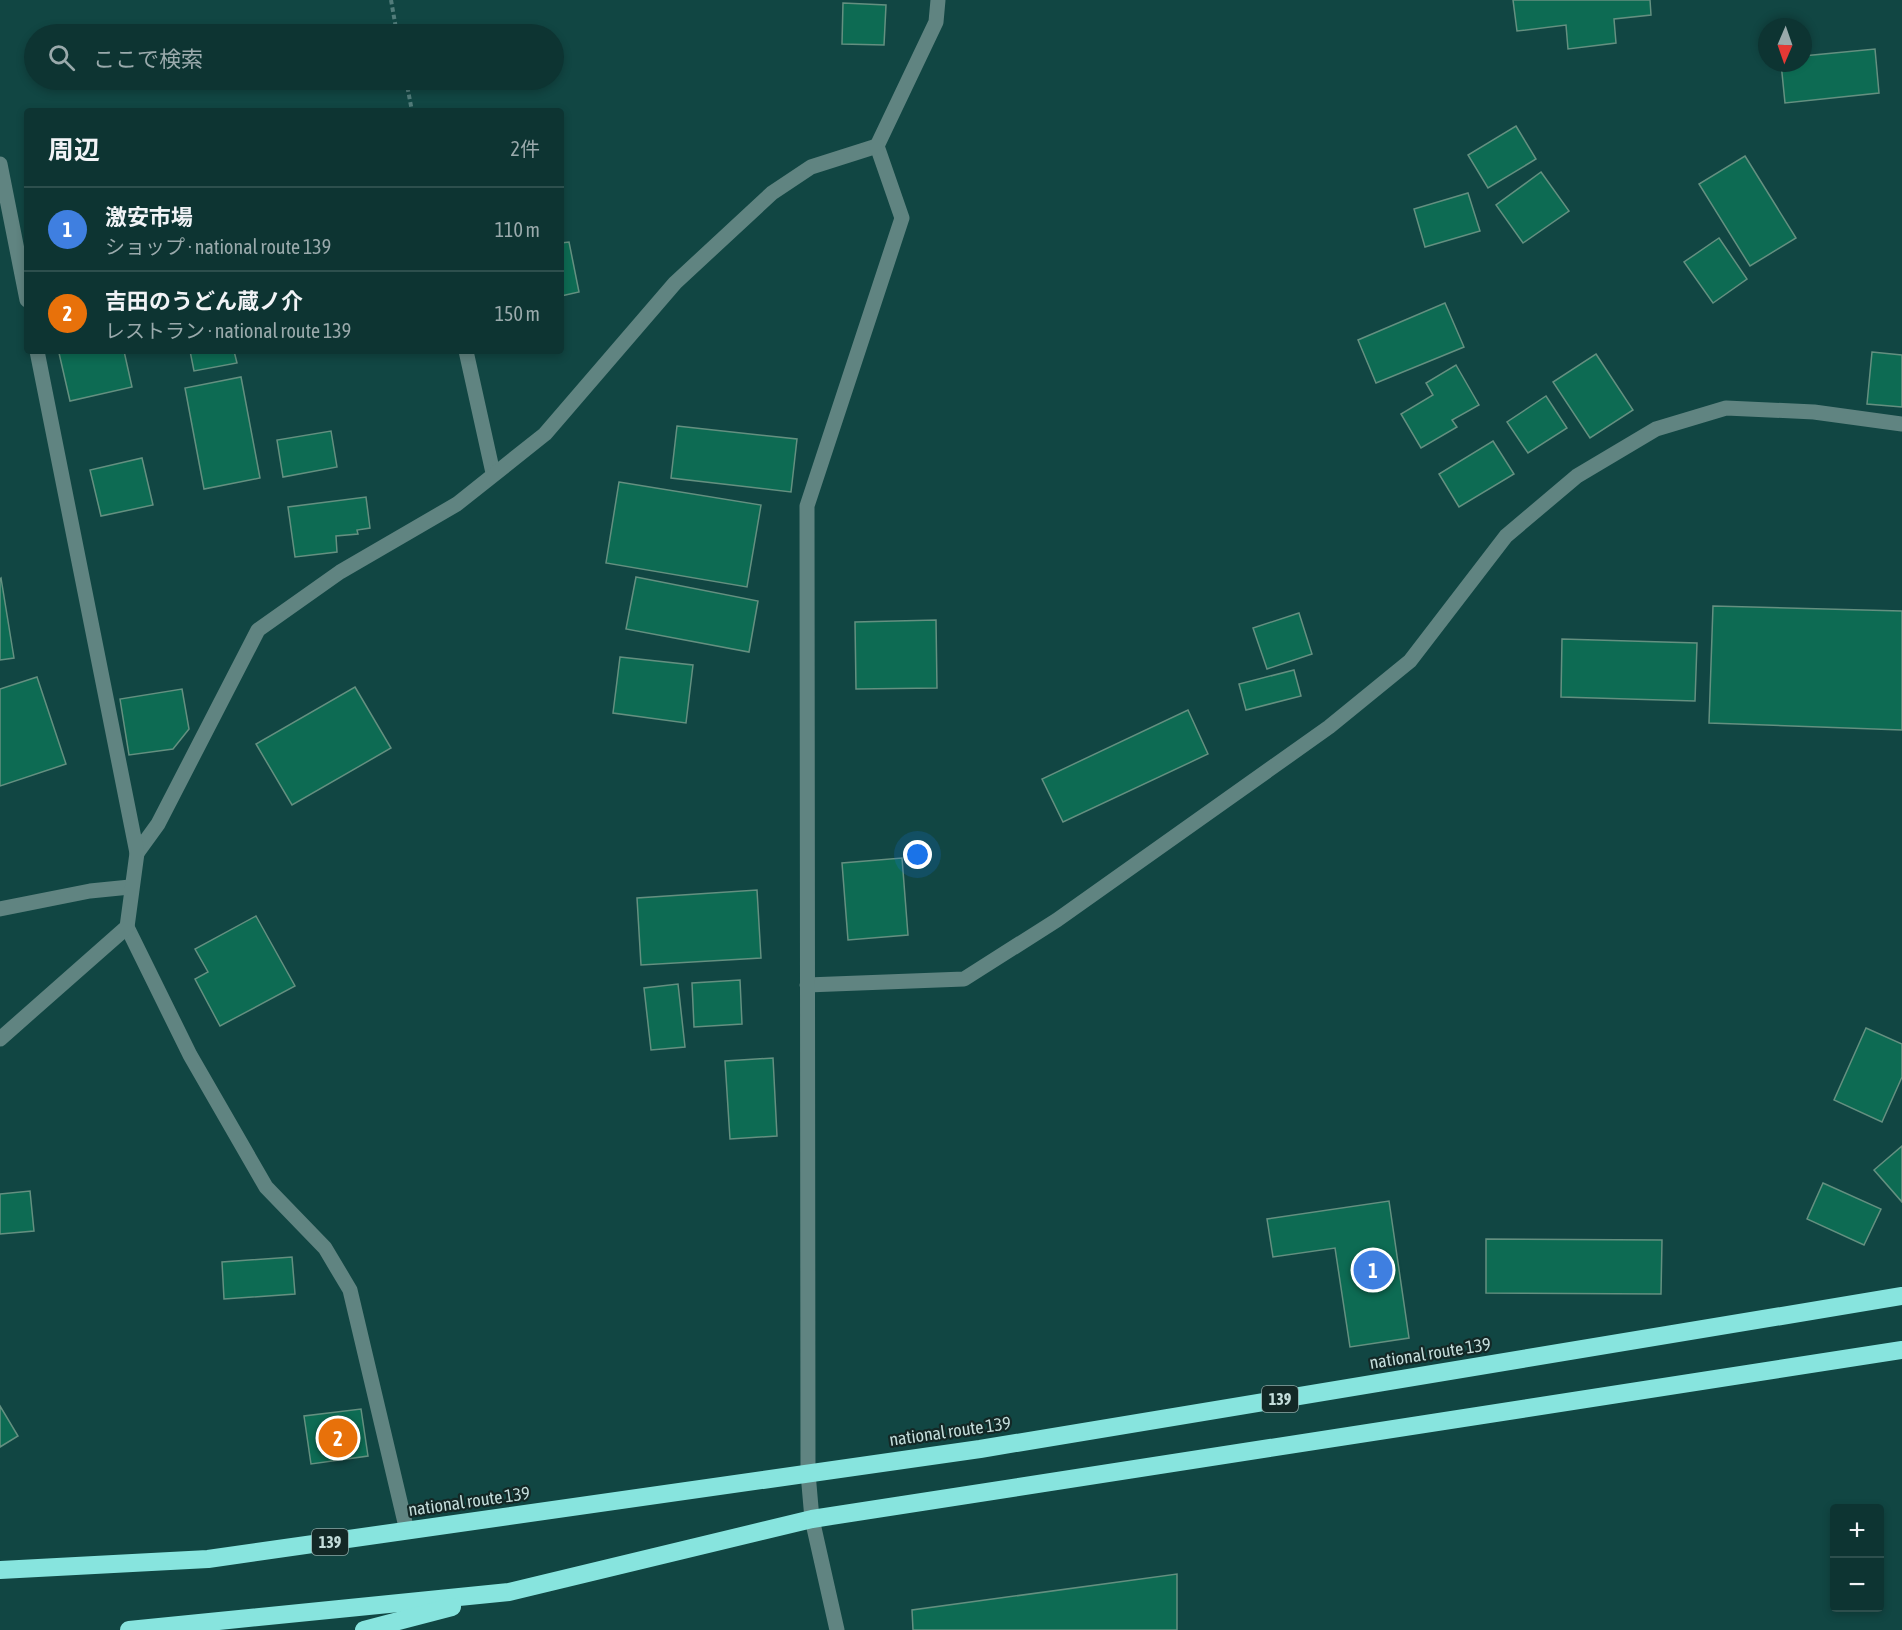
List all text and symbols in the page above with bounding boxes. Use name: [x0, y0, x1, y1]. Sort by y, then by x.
north arrow: [1758, 18, 1812, 72]
search box: [24, 24, 564, 90]
icon: search: [45, 41, 78, 74]
text: ここで検索: [93, 46, 203, 72]
text: 周辺: [48, 135, 100, 165]
text: 2件: [511, 137, 540, 160]
text: 激安市場: [105, 204, 193, 230]
text: 1: [63, 218, 72, 241]
text: 110 m: [495, 218, 540, 241]
text: ショップ · national route 139: [105, 235, 331, 258]
text: 吉田のうどん蔵ノ介: [105, 288, 303, 314]
text: 2: [63, 302, 72, 325]
text: 150 m: [495, 302, 540, 325]
text: レストラン · national route 139: [105, 319, 351, 342]
your location: [903, 840, 932, 869]
pin: 1: [1354, 1248, 1392, 1292]
street label: national route 139: [1368, 1333, 1492, 1373]
road number: 139: [1262, 1386, 1298, 1412]
street label: national route 139: [888, 1412, 1012, 1450]
pin: 2: [318, 1416, 358, 1460]
street label: national route 139: [407, 1482, 531, 1520]
map controls: [1830, 1504, 1884, 1612]
button: +: [1830, 1504, 1884, 1558]
road number: 139: [312, 1529, 348, 1555]
button: −: [1830, 1558, 1884, 1612]

